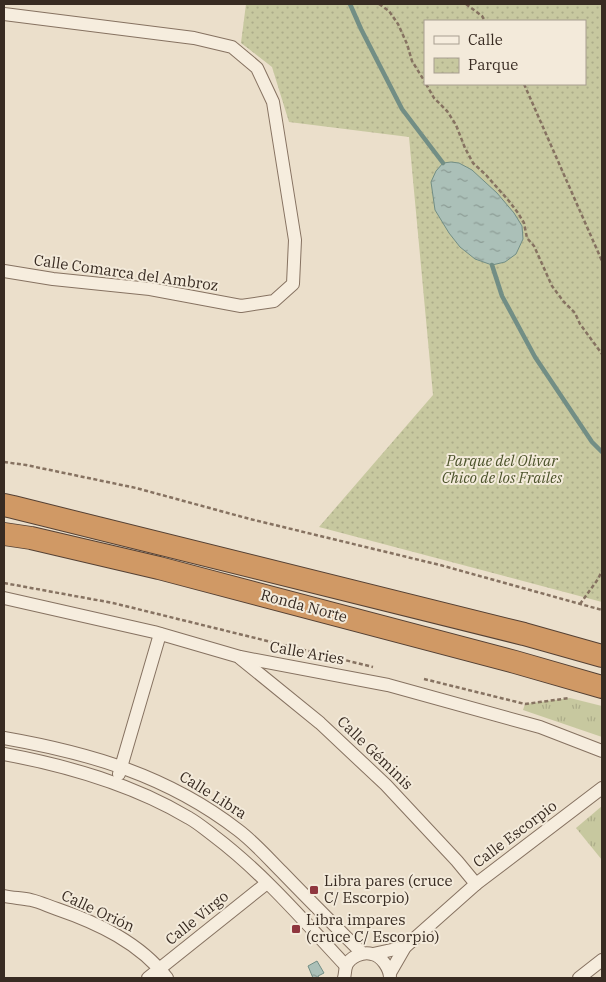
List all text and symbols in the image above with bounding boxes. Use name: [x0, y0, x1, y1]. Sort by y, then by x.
legend: [424, 20, 586, 85]
text: Calle: [468, 30, 503, 49]
text: Parque: [468, 55, 518, 74]
street label: Calle Comarca del Ambroz: [33, 250, 220, 295]
park label: Parque del Olivar Chico de los Frailes: [442, 451, 563, 487]
street label: Ronda Norte: [259, 585, 350, 626]
street label: Calle Aries: [268, 637, 346, 668]
street label: Calle Géminis: [334, 712, 417, 793]
street label: Calle Libra: [176, 766, 250, 823]
street label: Calle Escorpio: [469, 796, 560, 871]
place label: Libra pares (cruce C/ Escorpio): [324, 871, 452, 907]
marker: Libra pares (cruce C/ Escorpio): [308, 884, 320, 896]
street label: Calle Orión: [59, 885, 138, 936]
street label: Calle Virgo: [161, 886, 232, 949]
place label: Libra impares (cruce C/ Escorpio): [306, 910, 440, 946]
marker: Libra impares (cruce C/ Escorpio): [290, 923, 302, 935]

